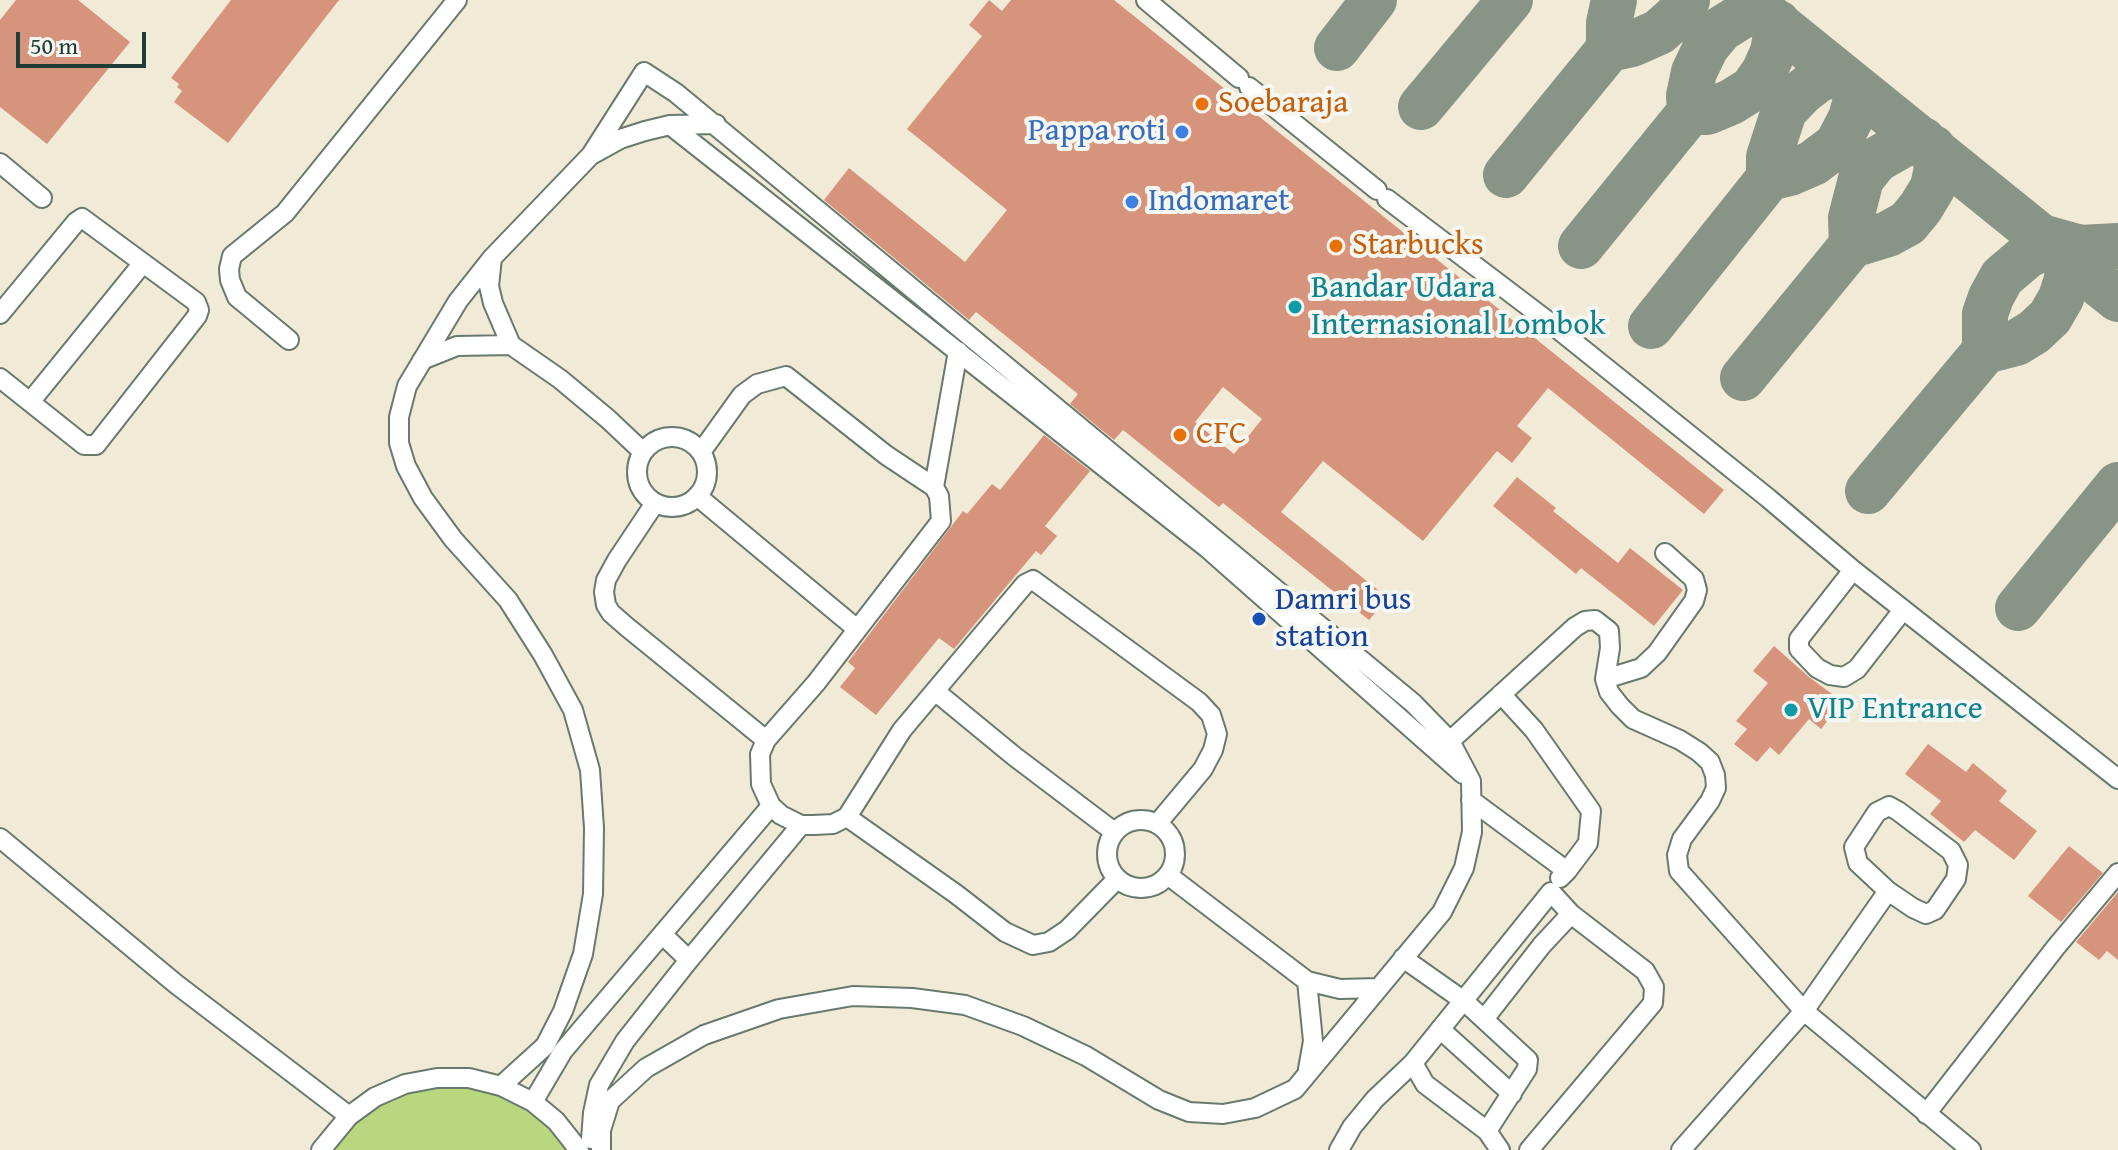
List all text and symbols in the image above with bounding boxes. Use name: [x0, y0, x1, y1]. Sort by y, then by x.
scale bar: [20, 16, 150, 66]
text: 50 m: [30, 28, 78, 63]
place label: Soebaraja: [1218, 85, 1348, 123]
marker: Soebaraja: [1193, 95, 1211, 113]
place label: Pappa roti: [1028, 113, 1166, 151]
marker: Pappa roti: [1173, 123, 1191, 141]
place label: Indomaret: [1148, 183, 1290, 221]
marker: Indomaret: [1123, 193, 1141, 211]
place label: Starbucks: [1352, 227, 1484, 265]
marker: Starbucks: [1327, 237, 1345, 255]
place label: Bandar Udara Internasional Lombok: [1311, 270, 1606, 345]
marker: Bandar Udara Internasional Lombok: [1286, 298, 1304, 316]
place label: CFC: [1196, 416, 1246, 454]
marker: CFC: [1171, 426, 1189, 444]
place label: Damri bus station: [1275, 582, 1412, 657]
marker: Damri bus station: [1250, 610, 1268, 628]
place label: VIP Entrance: [1807, 691, 1983, 729]
marker: VIP Entrance: [1782, 701, 1800, 719]

